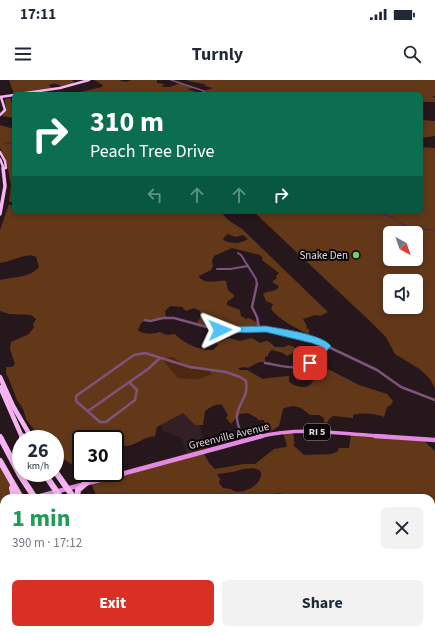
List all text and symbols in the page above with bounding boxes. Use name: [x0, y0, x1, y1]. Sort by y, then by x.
text: 17:11: [20, 4, 56, 25]
text: Turnly: [192, 42, 243, 67]
icon: menu: [12, 43, 34, 65]
icon: search: [401, 43, 423, 65]
text: 310 m: [90, 102, 164, 142]
icon: right: [24, 108, 76, 160]
text: Peach Tree Drive: [90, 139, 214, 164]
icon: left: [144, 184, 166, 206]
icon: ahead: [186, 184, 208, 206]
icon: ahead: [228, 184, 250, 206]
icon: right: [270, 184, 292, 206]
north arrow: [383, 226, 423, 266]
map controls: [383, 226, 423, 314]
place label: Snake Den: [299, 248, 348, 263]
marker: Snake Den: [351, 250, 361, 260]
button: sound: [383, 274, 423, 314]
position arrow: [199, 309, 241, 351]
pin: [293, 346, 327, 380]
icon: arrive: [299, 352, 321, 374]
street label: Greenville Avenue: [187, 419, 271, 453]
road number: RI 5: [304, 424, 330, 440]
speed limit sign: 30: [72, 430, 124, 482]
text: 26: [27, 437, 49, 465]
text: km/h: [27, 459, 49, 473]
text: 1 min: [12, 501, 70, 536]
button: close: [381, 507, 423, 549]
text: 390 m · 17:12: [12, 534, 82, 552]
button: Exit: [12, 580, 214, 626]
button: Share: [222, 580, 423, 626]

